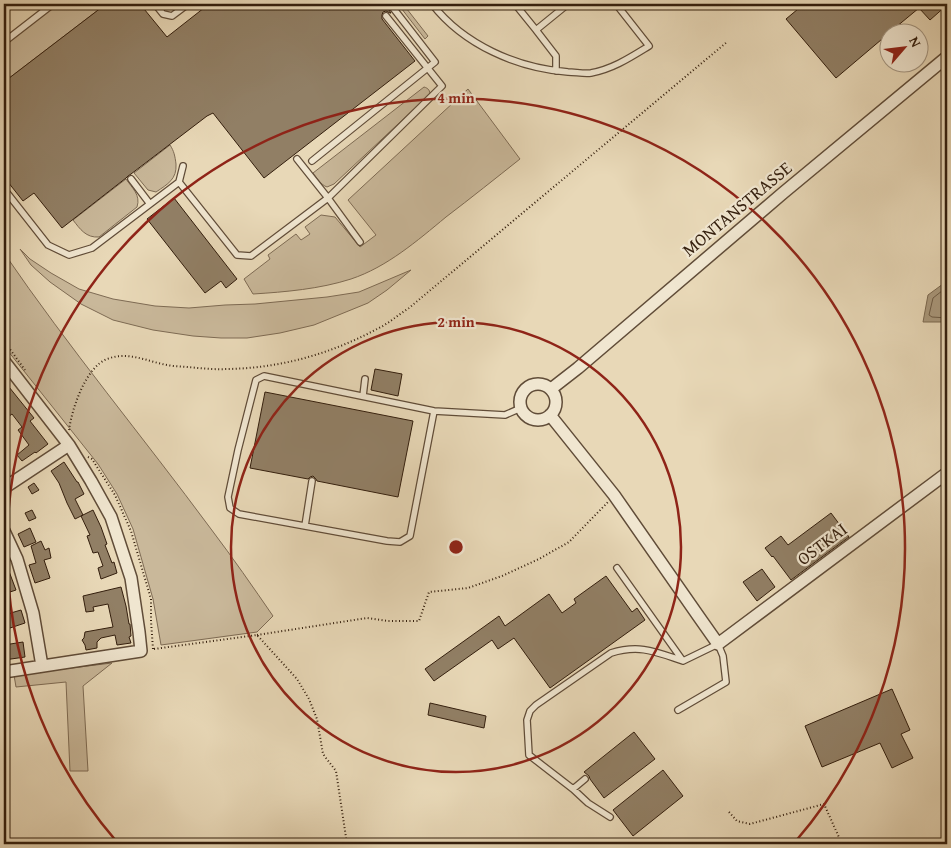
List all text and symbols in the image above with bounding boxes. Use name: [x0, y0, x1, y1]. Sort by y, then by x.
north arrow: [878, 22, 928, 72]
text: N: [904, 33, 927, 51]
text: 4 min: [437, 87, 475, 108]
street label: MONTANSTRASSE: [676, 155, 797, 263]
text: 2 min: [437, 311, 475, 332]
street label: OSTKAI: [791, 516, 853, 572]
centre of rings: [447, 538, 465, 556]

